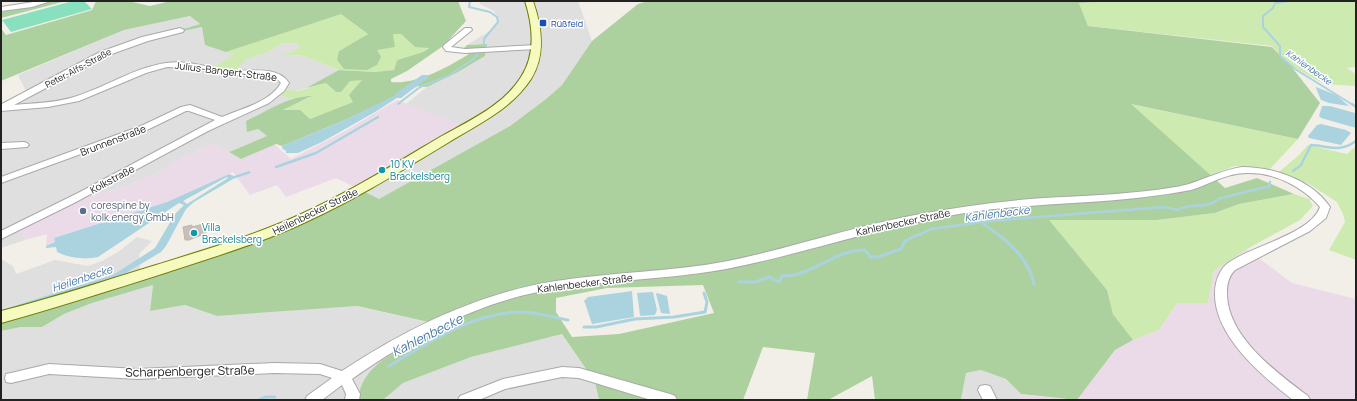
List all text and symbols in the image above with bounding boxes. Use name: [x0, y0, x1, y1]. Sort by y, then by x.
place label: Rüßfeld: [551, 17, 583, 30]
marker: Rüßfeld: [538, 18, 548, 28]
street label: Peter-Alfs-Straße: [42, 45, 114, 91]
water label: Kahlenbecke: [1283, 46, 1335, 88]
street label: Julius-Bangert-Straße: [174, 58, 278, 84]
street label: Brunnenstraße: [78, 121, 148, 159]
place label: 10 KV Brackelsberg: [390, 157, 450, 183]
street label: Kolkstraße: [87, 161, 137, 197]
marker: 10 KV Brackelsberg: [377, 165, 387, 175]
street label: Heilenbecker Straße: [270, 184, 360, 238]
place label: corespine by kolk.energy GmbH: [91, 198, 174, 224]
water label: Kahlenbecke: [964, 202, 1031, 224]
street label: Kahlenbecker Straße: [855, 205, 952, 239]
marker: corespine by kolk.energy GmbH: [78, 206, 88, 216]
place label: Villa Brackelsberg: [202, 220, 262, 246]
marker: Villa Brackelsberg: [189, 228, 199, 238]
water label: Heilenbecke: [50, 261, 115, 295]
street label: Kahlenbecker Straße: [537, 270, 634, 296]
water label: Kahlenbecke: [389, 309, 467, 361]
street label: Scharpenberger Straße: [125, 361, 255, 381]

